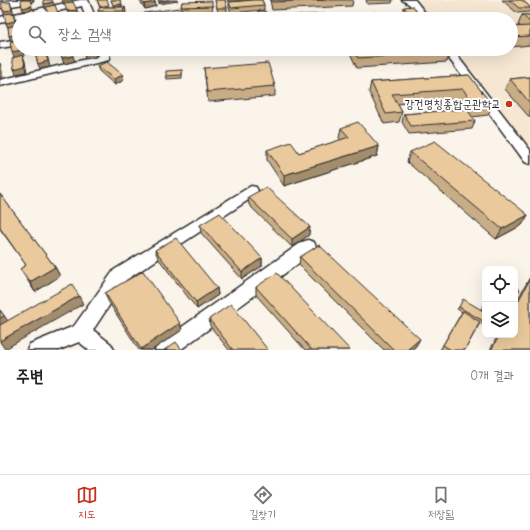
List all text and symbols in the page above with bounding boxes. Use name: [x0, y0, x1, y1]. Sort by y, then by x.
search box: [12, 12, 518, 56]
icon: search: [26, 23, 48, 45]
text: 장소 검색: [58, 25, 111, 43]
place label: 강건명칭종합군관학교: [404, 97, 501, 111]
marker: 강건명칭종합군관학교: [504, 99, 514, 109]
map controls: [482, 266, 518, 338]
button: locate: [482, 266, 518, 302]
button: layers: [482, 302, 518, 338]
text: 주변: [16, 367, 43, 386]
text: 0개 결과: [470, 368, 514, 383]
tab: 지도: [76, 484, 98, 522]
tab: 길찾기: [249, 484, 276, 522]
tab: 저장됨: [428, 484, 454, 522]

